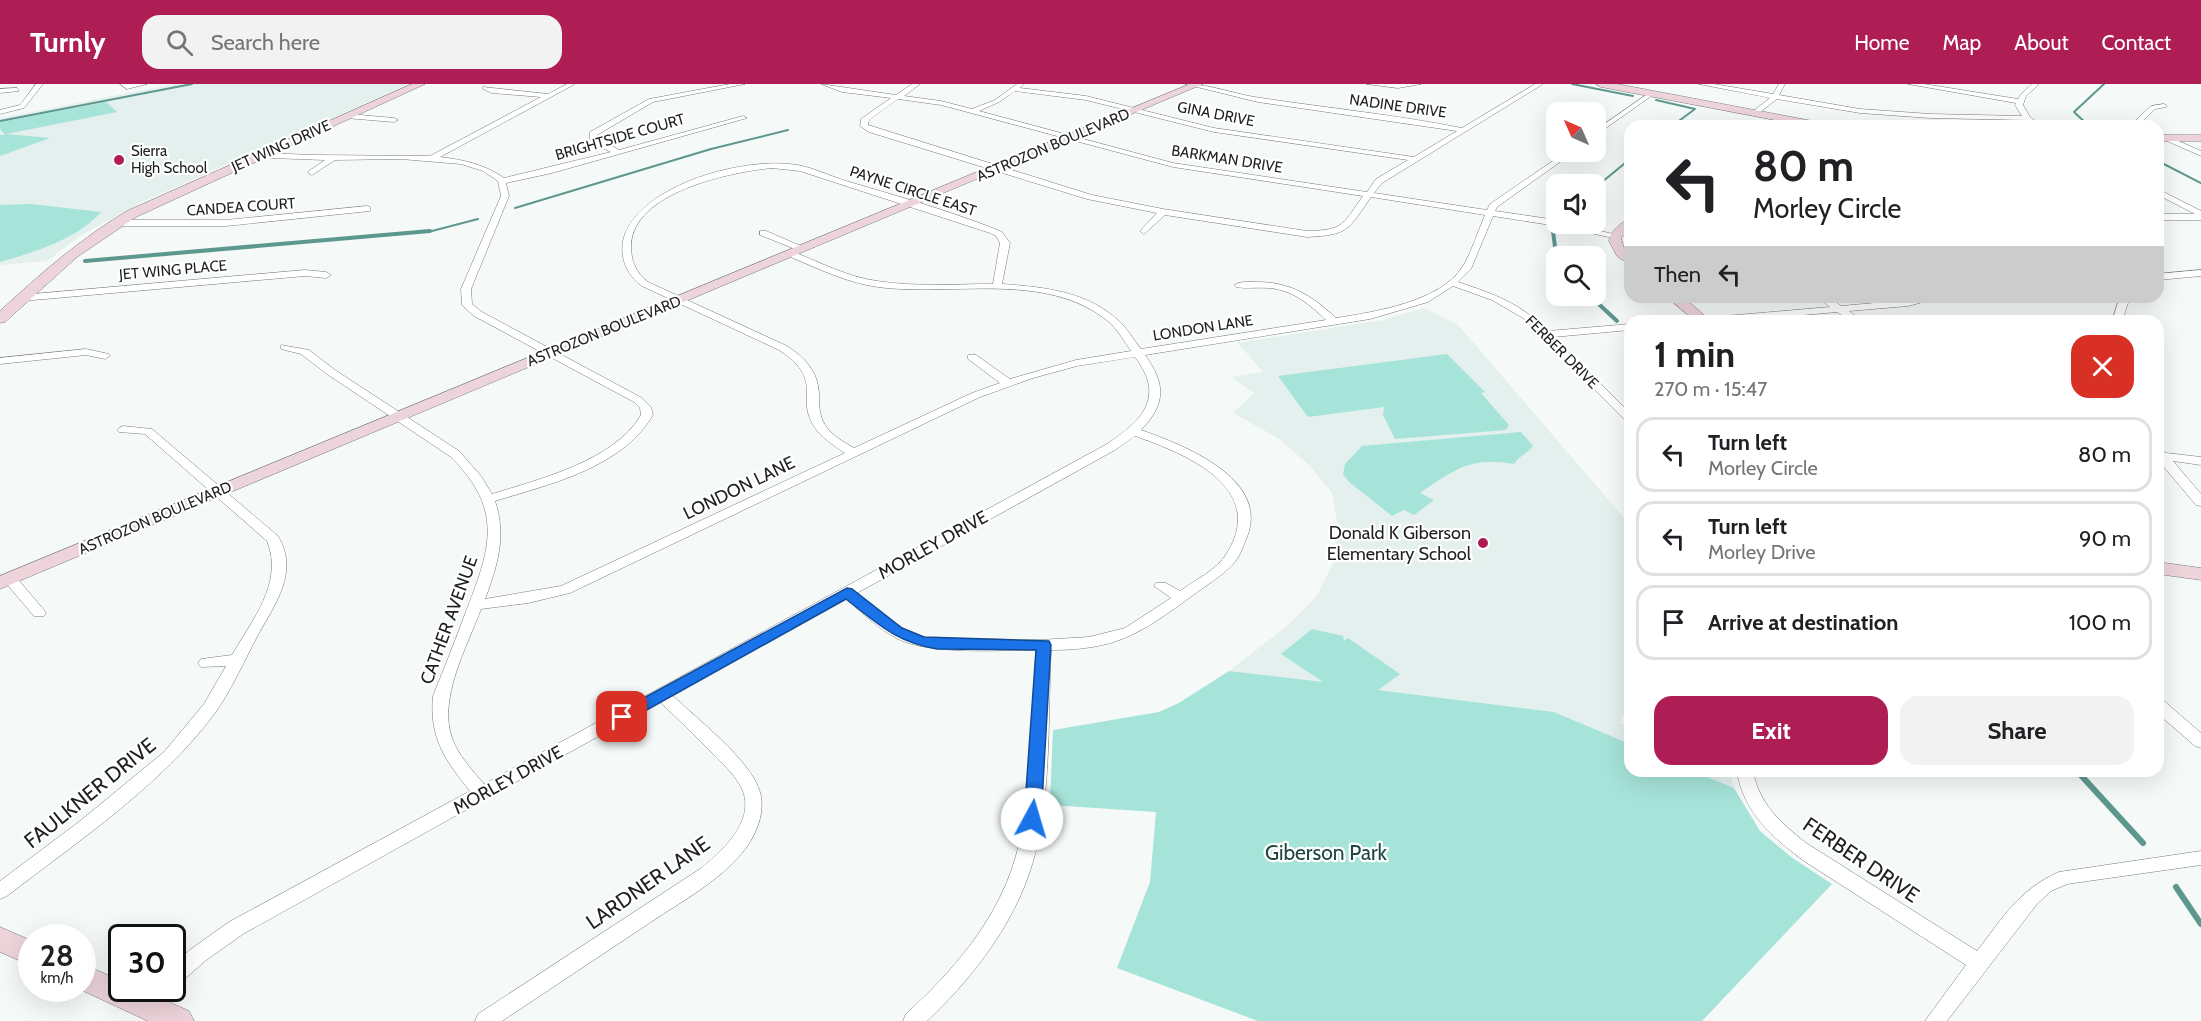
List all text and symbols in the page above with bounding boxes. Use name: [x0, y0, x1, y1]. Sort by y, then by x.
search box: [142, 15, 562, 69]
text: Turnly: [30, 25, 106, 59]
icon: search: [163, 26, 196, 59]
text: Search here: [211, 29, 320, 56]
text: Home: [1854, 30, 1910, 55]
text: Map: [1943, 30, 1981, 55]
text: About: [2014, 30, 2068, 55]
text: Contact: [2101, 30, 2171, 55]
street label: NADINE DRIVE: [1348, 90, 1448, 122]
street label: GINA DRIVE: [1176, 98, 1256, 130]
north arrow: [1546, 102, 1606, 162]
map controls: [1546, 102, 1606, 306]
street label: ASTROZON BOULEVARD: [974, 105, 1132, 185]
street label: BRIGHTSIDE COURT: [553, 110, 687, 164]
street label: JET WING DRIVE: [228, 116, 333, 176]
text: 80 m: [1753, 140, 1854, 192]
street label: BARKMAN DRIVE: [1170, 141, 1284, 177]
place label: Sierra High School: [131, 142, 208, 177]
icon: left: [1654, 144, 1732, 222]
marker: Sierra High School: [112, 153, 126, 167]
street label: PAYNE CIRCLE EAST: [848, 162, 978, 220]
button: sound: [1546, 174, 1606, 234]
text: Morley Circle: [1753, 192, 1901, 225]
street label: CANDEA COURT: [186, 194, 296, 220]
button: search: [1546, 246, 1606, 306]
street label: JET WING PLACE: [117, 256, 228, 284]
icon: left: [1713, 258, 1746, 291]
text: Then: [1654, 261, 1701, 288]
street label: ASTROZON BOULEVARD: [524, 292, 684, 370]
street label: LONDON LANE: [1152, 311, 1254, 345]
street label: FERBER DRIVE: [1522, 312, 1602, 392]
text: 1 min: [1654, 332, 1735, 376]
button: close: [2071, 335, 2134, 398]
text: 270 m · 15:47: [1654, 377, 1767, 401]
text: Turn left: [1708, 429, 1787, 456]
icon: left: [1657, 438, 1690, 471]
text: 80 m: [2078, 441, 2131, 468]
street label: LONDON LANE: [680, 451, 798, 525]
text: Morley Circle: [1708, 456, 1818, 480]
street label: ASTROZON BOULEVARD: [76, 478, 234, 558]
street label: MORLEY DRIVE: [874, 506, 992, 584]
text: Turn left: [1708, 513, 1787, 540]
place label: Donald K Giberson Elementary School: [1327, 522, 1472, 565]
icon: left: [1657, 522, 1690, 555]
text: 90 m: [2079, 525, 2131, 552]
marker: Donald K Giberson Elementary School: [1476, 536, 1490, 550]
text: Morley Drive: [1708, 540, 1816, 564]
street label: CATHER AVENUE: [416, 553, 482, 687]
icon: arrive: [1657, 606, 1690, 639]
text: Arrive at destination: [1708, 609, 1898, 636]
text: 100 m: [2069, 609, 2131, 636]
pin: [596, 691, 647, 742]
button: Exit: [1654, 696, 1888, 765]
button: Share: [1900, 696, 2134, 765]
icon: arrive: [605, 700, 638, 733]
street label: FAULKNER DRIVE: [19, 732, 160, 853]
street label: MORLEY DRIVE: [449, 741, 567, 819]
position arrow: [1000, 787, 1064, 851]
street label: FERBER DRIVE: [1799, 812, 1924, 908]
street label: LARDNER LANE: [581, 831, 714, 934]
park label: Giberson Park: [1265, 840, 1388, 865]
speed limit sign: 30: [108, 924, 186, 1002]
text: 28: [40, 937, 74, 974]
text: km/h: [41, 969, 73, 987]

